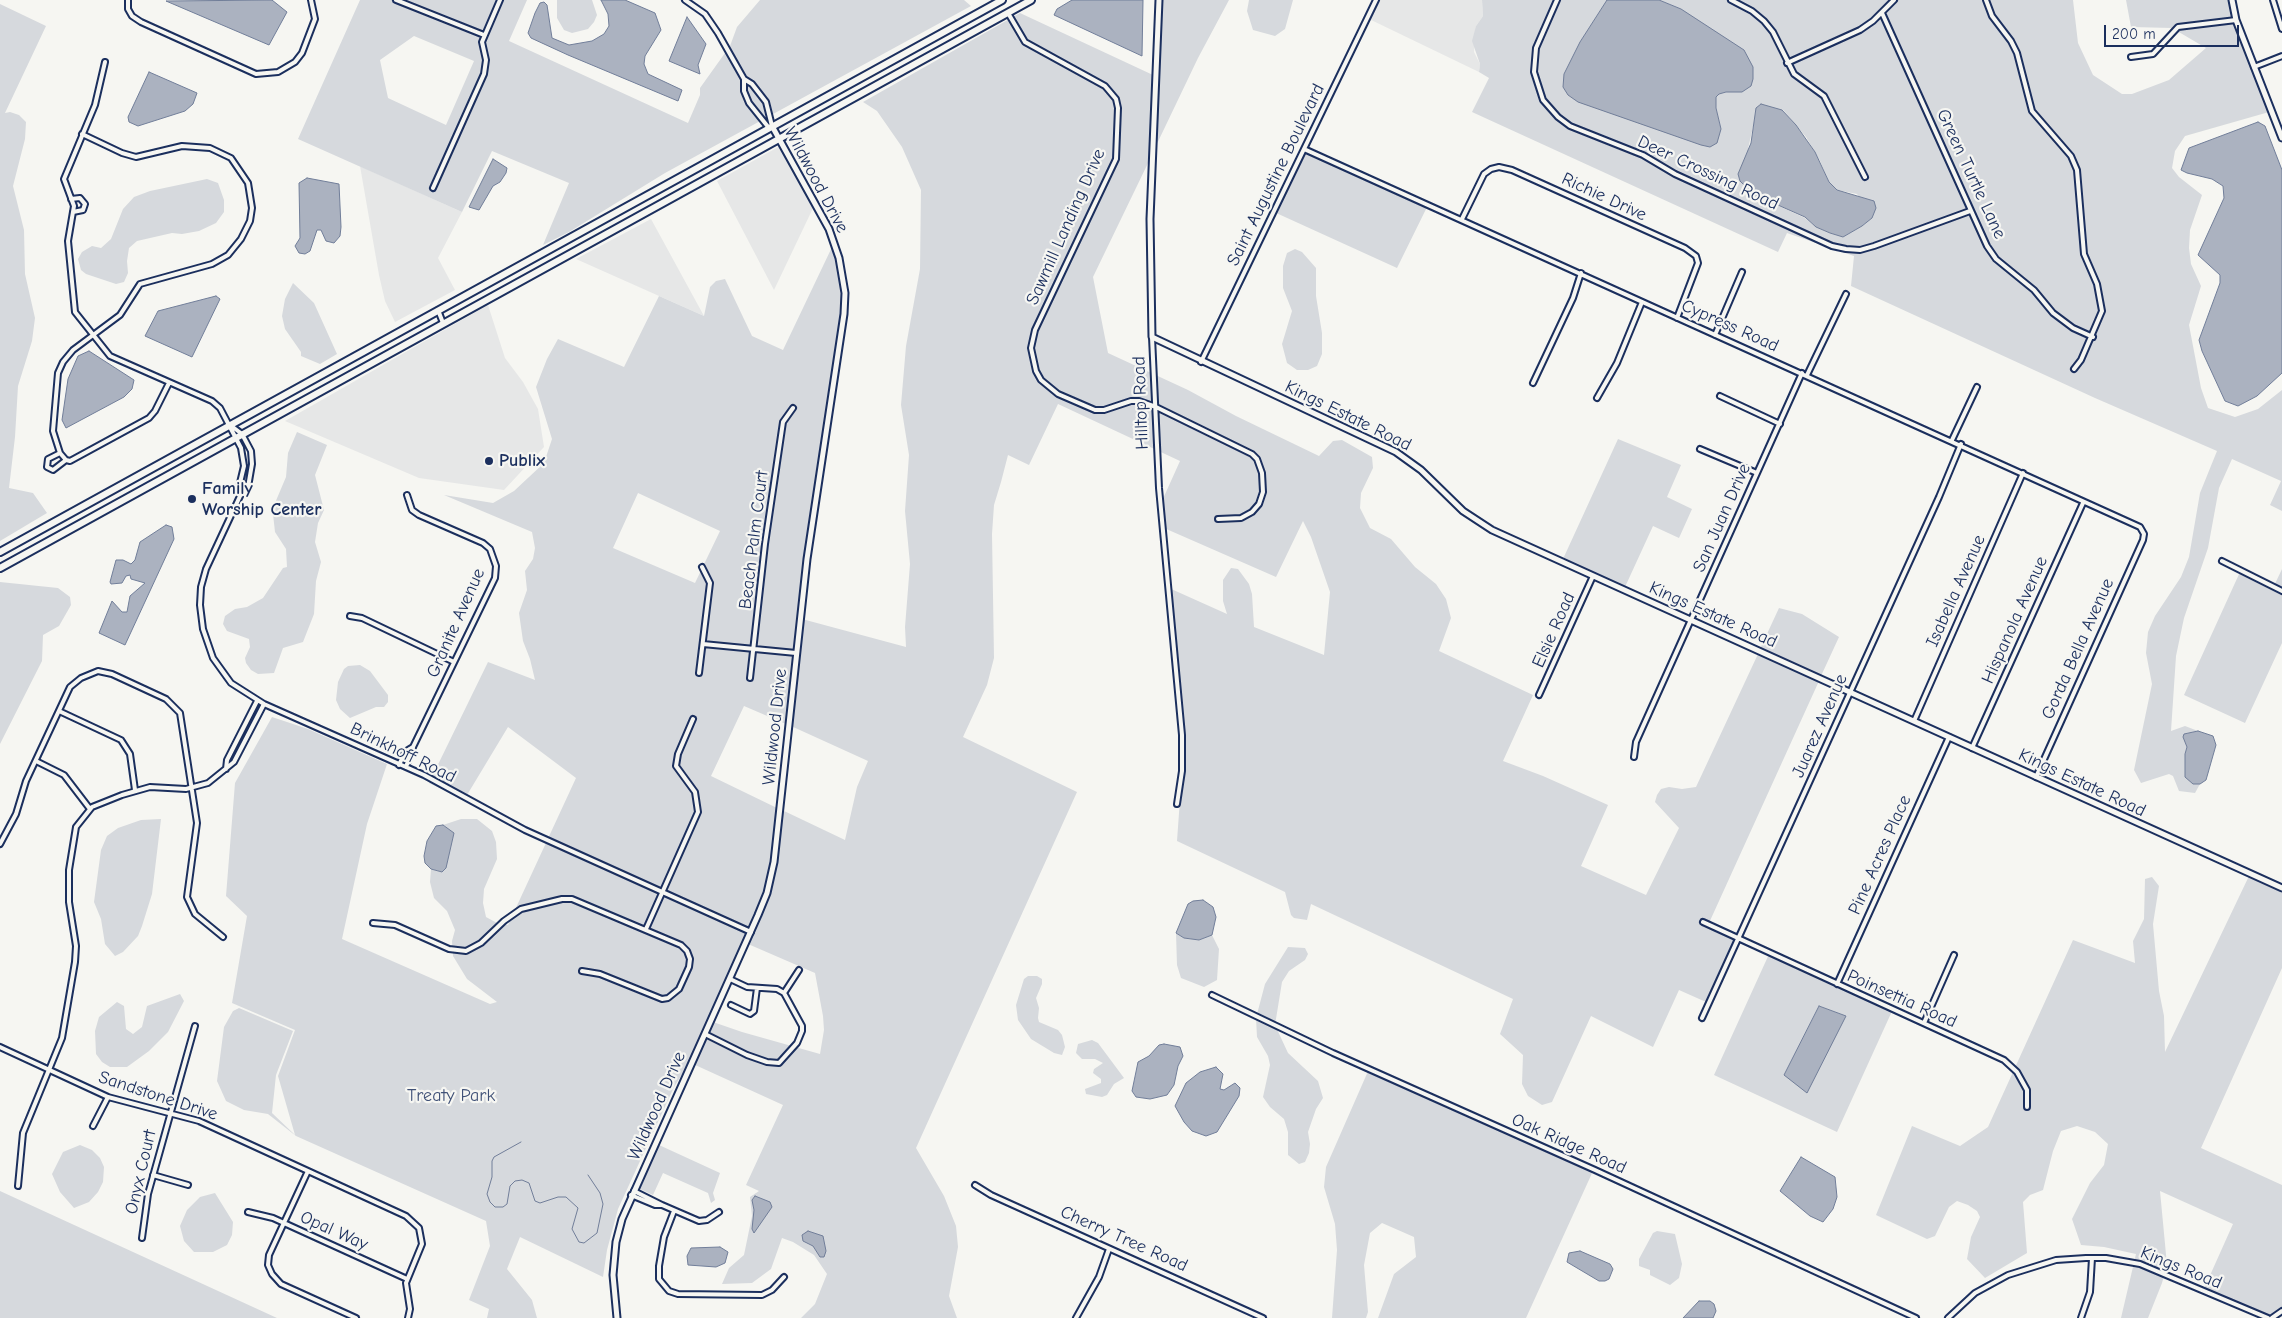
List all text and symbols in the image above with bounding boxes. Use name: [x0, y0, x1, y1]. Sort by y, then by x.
scale bar: [2107, 15, 2242, 47]
text: 200 m: [2112, 25, 2156, 43]
street label: Saint Augustine Boulevard: [1222, 80, 1330, 270]
street label: Green Turtle Lane: [1932, 106, 2010, 242]
street label: Wildwood Drive: [779, 123, 853, 237]
street label: Deer Crossing Road: [1634, 131, 1782, 215]
street label: Sawmill Landing Drive: [1022, 146, 1110, 308]
street label: Richie Drive: [1558, 168, 1650, 226]
street label: Cypress Road: [1678, 295, 1782, 357]
street label: Hilltop Road: [1129, 356, 1153, 450]
street label: Kings Estate Road: [1281, 376, 1415, 456]
place label: Publix: [499, 450, 545, 472]
marker: Publix: [483, 455, 495, 467]
street label: San Juan Drive: [1688, 460, 1756, 576]
street label: Beach Palm Court: [735, 470, 773, 610]
place label: Family Worship Center: [202, 478, 321, 520]
marker: Family Worship Center: [186, 493, 198, 505]
street label: Isabella Avenue: [1922, 532, 1990, 650]
street label: Hispanola Avenue: [1977, 553, 2053, 687]
street label: Granite Avenue: [422, 565, 490, 681]
street label: Gorda Bella Avenue: [2037, 575, 2119, 723]
street label: Kings Estate Road: [1646, 577, 1780, 653]
street label: Elsie Road: [1528, 589, 1580, 671]
street label: Wildwood Drive: [758, 668, 792, 786]
street label: Juarez Avenue: [1788, 671, 1852, 781]
street label: Brinkhoff Road: [347, 718, 459, 788]
street label: Kings Estate Road: [2015, 744, 2149, 822]
street label: Pine Acres Place: [1844, 792, 1916, 918]
street label: Poinsettia Road: [1844, 965, 1960, 1033]
street label: Wildwood Drive: [623, 1048, 691, 1164]
street label: Sandstone Drive: [96, 1067, 220, 1125]
park label: Treaty Park: [407, 1085, 495, 1107]
street label: Oak Ridge Road: [1508, 1109, 1630, 1179]
street label: Onyx Court: [121, 1128, 161, 1216]
street label: Cherry Tree Road: [1057, 1201, 1191, 1277]
street label: Opal Way: [297, 1206, 371, 1256]
street label: Kings Road: [2137, 1242, 2225, 1294]

